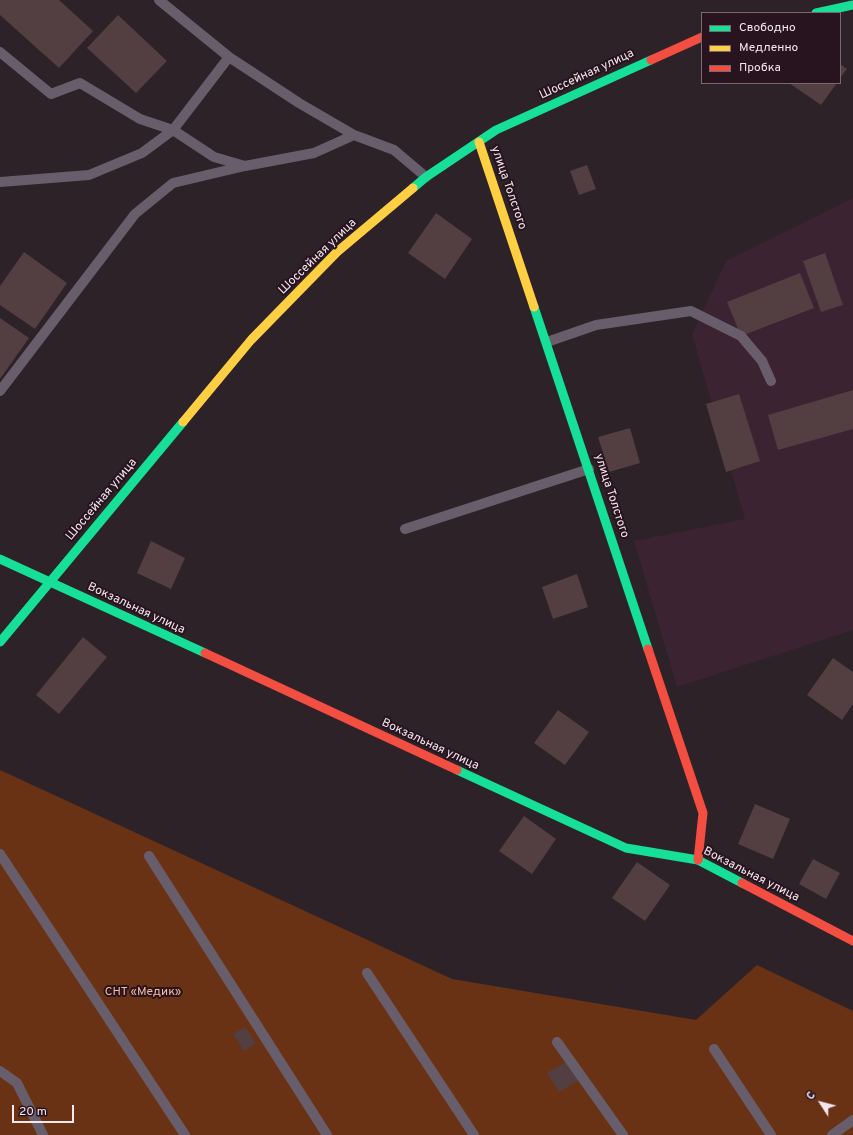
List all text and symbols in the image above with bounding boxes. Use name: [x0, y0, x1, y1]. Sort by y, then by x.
legend: [701, 12, 841, 84]
text: Свободно: [739, 20, 796, 36]
text: Медленно: [739, 40, 798, 56]
street label: Шоссейная улица: [537, 47, 637, 103]
text: Пробка: [739, 60, 781, 76]
street label: улица Толстого: [487, 144, 529, 232]
street label: Шоссейная улица: [276, 216, 360, 298]
street label: улица Толстого: [591, 452, 631, 540]
street label: Шоссейная улица: [63, 456, 141, 544]
street label: Вокзальная улица: [85, 580, 187, 638]
street label: Вокзальная улица: [379, 716, 481, 774]
street label: Вокзальная улица: [701, 845, 801, 905]
park label: СНТ «Медик»: [105, 986, 181, 1000]
north arrow: [801, 1083, 841, 1123]
text: С: [804, 1089, 819, 1103]
scale bar: [14, 1097, 76, 1123]
text: 20 m: [19, 1104, 47, 1120]

